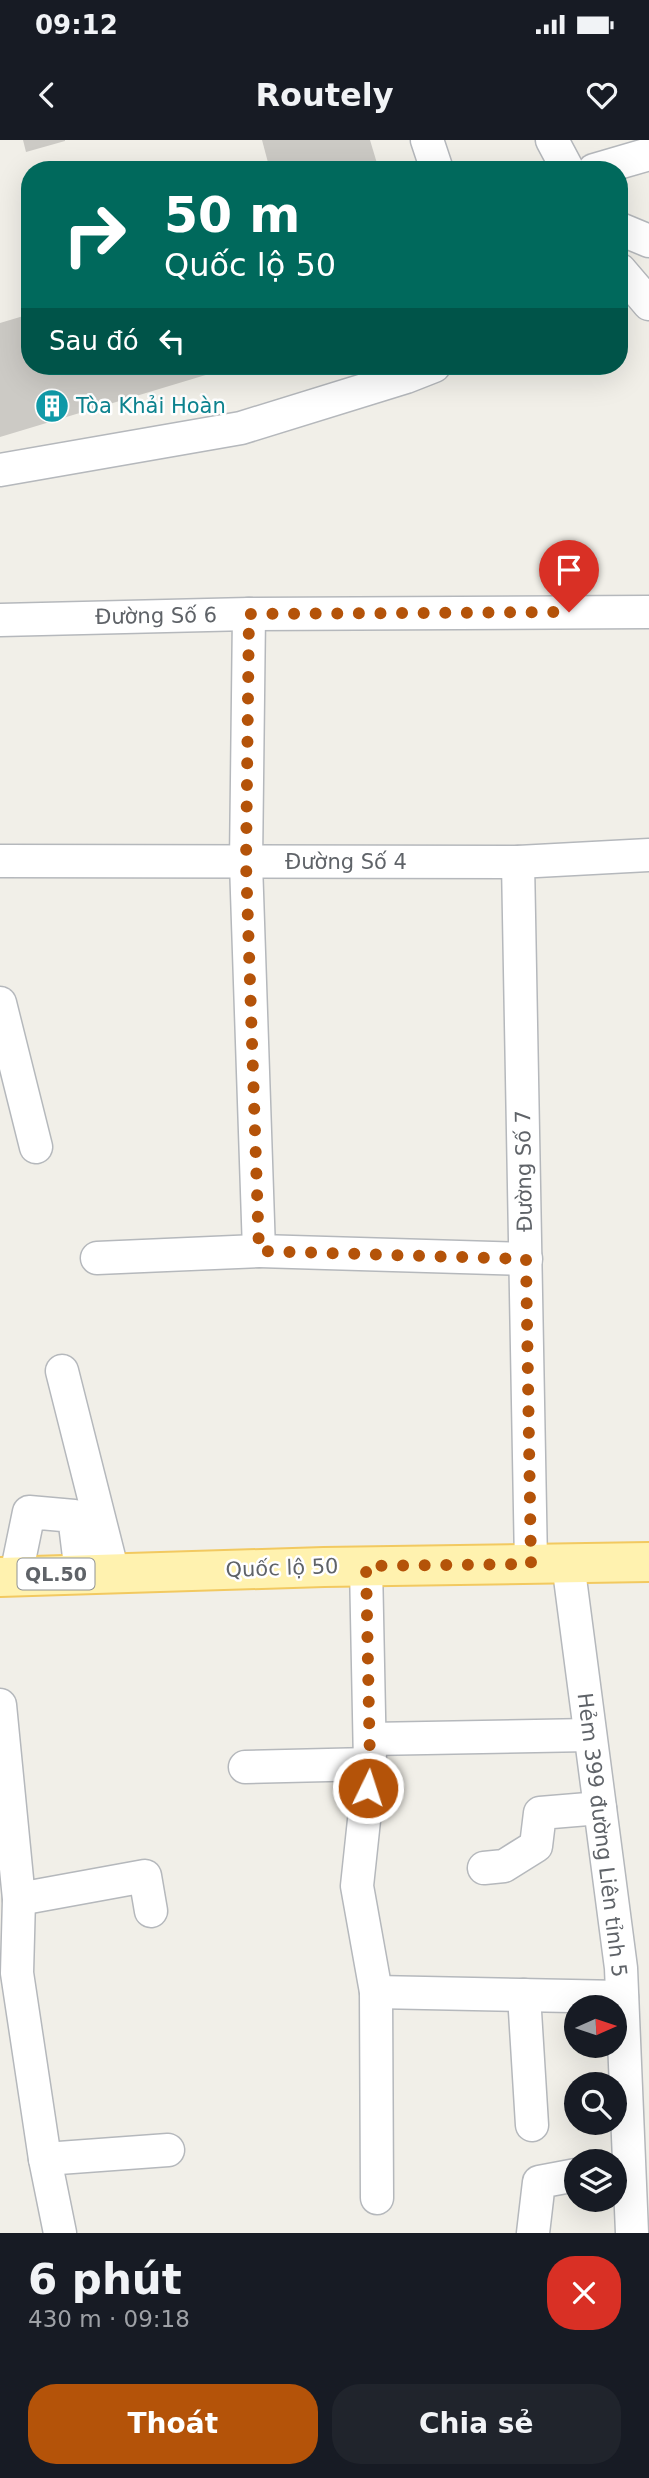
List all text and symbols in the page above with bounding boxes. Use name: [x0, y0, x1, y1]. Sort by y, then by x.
text: 09:12: [35, 10, 118, 40]
icon: back: [28, 76, 66, 114]
text: Routely: [255, 76, 394, 114]
icon: heart: [583, 76, 621, 114]
text: 50 m: [164, 187, 300, 244]
icon: right: [49, 189, 140, 280]
text: Quốc lộ 50: [164, 246, 336, 284]
icon: left: [153, 322, 191, 360]
text: Sau đó: [49, 326, 139, 356]
building icon: Tòa Khải Hoàn: [33, 387, 71, 425]
place label: Tòa Khải Hoàn: [75, 394, 226, 418]
pin: [539, 540, 599, 612]
icon: arrive: [550, 551, 588, 589]
street label: Đường Số 6: [95, 603, 217, 629]
street label: Đường Số 4: [285, 850, 407, 874]
street label: Đường Số 7: [511, 1110, 537, 1232]
street label: Quốc lộ 50: [225, 1554, 339, 1582]
road number: QL.50: [18, 1558, 94, 1590]
street label: Hẻm 399 đường Liên tỉnh 5: [573, 1691, 631, 1979]
position arrow: [331, 1751, 405, 1825]
north arrow: [564, 1995, 626, 2058]
map controls: [564, 1995, 627, 2212]
button: search: [564, 2072, 627, 2135]
button: layers: [564, 2149, 627, 2212]
text: 6 phút: [28, 2255, 182, 2304]
button: close: [547, 2256, 621, 2330]
text: 430 m · 09:18: [28, 2306, 190, 2332]
button: Thoát: [28, 2384, 318, 2464]
button: Chia sẻ: [332, 2384, 621, 2464]

